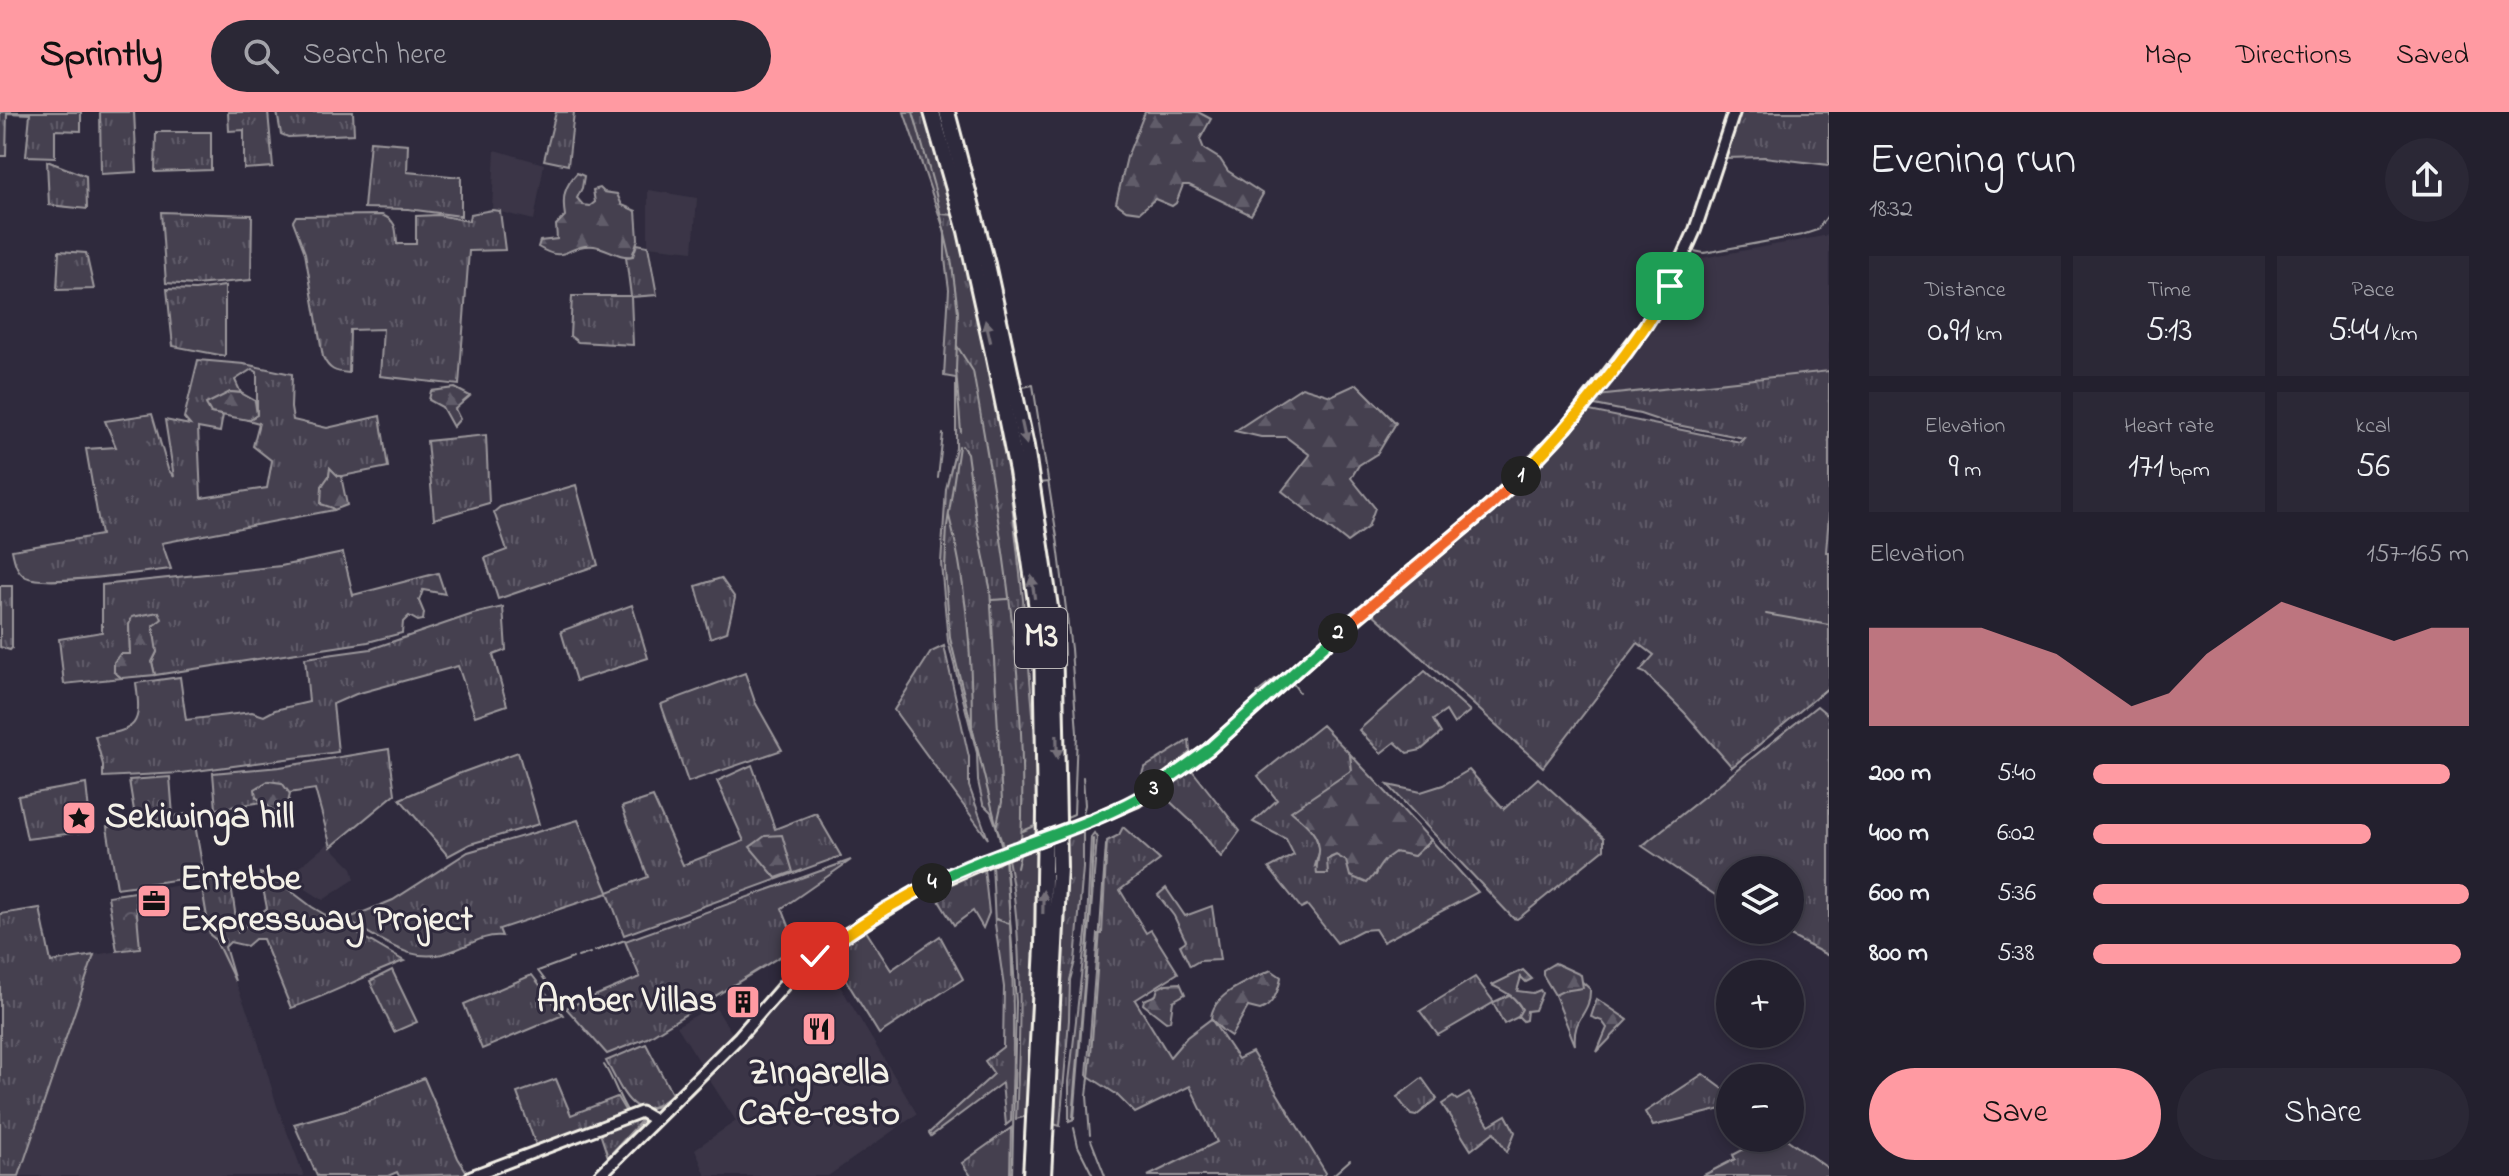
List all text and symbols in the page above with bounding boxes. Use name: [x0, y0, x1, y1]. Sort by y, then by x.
search box: [211, 20, 771, 92]
text: Sprintly: [40, 28, 163, 84]
icon: search: [239, 34, 283, 78]
text: Search here: [303, 34, 446, 78]
text: Map: [2144, 36, 2192, 77]
text: Directions: [2236, 36, 2352, 77]
text: Saved: [2396, 36, 2469, 77]
text: Evening run: [1869, 129, 2076, 193]
button: share: [2385, 138, 2469, 222]
text: 18:32: [1869, 191, 1913, 229]
pin: [1636, 252, 1704, 320]
icon: arrive: [1648, 264, 1692, 308]
text: Distance: [1924, 275, 2006, 307]
text: Time: [2147, 275, 2191, 307]
text: Pace: [2352, 275, 2394, 307]
text: 0.91: [1928, 307, 1970, 357]
text: 5:13: [2145, 307, 2193, 357]
text: 5:44: [2328, 307, 2379, 357]
one-way arrow: [982, 319, 994, 344]
text: km: [1970, 319, 2002, 351]
text: /km: [2379, 319, 2418, 351]
text: Elevation: [1925, 411, 2005, 443]
text: Heart rate: [2124, 411, 2214, 443]
text: kcal: [2356, 411, 2390, 443]
one-way arrow: [1018, 421, 1030, 446]
text: 9: [1949, 443, 1959, 493]
text: 171: [2128, 443, 2164, 493]
text: 56: [2356, 443, 2390, 493]
text: m: [1959, 455, 1981, 487]
text: bpm: [2164, 455, 2210, 487]
pin: 1: [1501, 456, 1541, 496]
text: 1: [1518, 460, 1525, 492]
text: Elevation: [1869, 536, 1965, 574]
text: 157–165 m: [2366, 536, 2469, 574]
one-way arrow: [1026, 574, 1039, 599]
road number: M3: [1015, 608, 1067, 668]
pin: 2: [1318, 613, 1358, 653]
text: 2: [1333, 617, 1343, 649]
one-way arrow: [1051, 735, 1063, 760]
text: 200 m: [1869, 755, 1931, 793]
text: 5:40: [1997, 755, 2036, 793]
pin: 3: [1134, 769, 1174, 809]
text: 3: [1149, 773, 1159, 805]
place label: Sekiwinga hill: [105, 792, 295, 846]
place icon: Sekiwinga hill: [60, 799, 98, 837]
text: 400 m: [1869, 815, 1929, 853]
text: 6:02: [1997, 815, 2035, 853]
place label: Entebbe Expressway Project: [180, 854, 474, 948]
map controls: [1716, 856, 1804, 1152]
button: layers: [1716, 856, 1804, 944]
pin: 4: [912, 863, 952, 903]
text: 4: [927, 867, 937, 899]
text: 600 m: [1869, 875, 1930, 913]
text: 5:36: [1997, 875, 2036, 913]
office icon: Entebbe Expressway Project: [135, 882, 173, 920]
one-way arrow: [1037, 889, 1050, 914]
pin: [781, 922, 849, 990]
icon: check: [793, 934, 837, 978]
text: 800 m: [1869, 935, 1928, 973]
text: 5:38: [1997, 935, 2035, 973]
button: +: [1716, 960, 1804, 1048]
place label: Amber Villas: [537, 976, 717, 1029]
building icon: Amber Villas: [724, 983, 762, 1021]
restaurant icon: ZIngarella Cafe-resto: [800, 1010, 838, 1048]
place label: ZIngarella Cafe-resto: [738, 1048, 900, 1142]
button: −: [1716, 1064, 1804, 1152]
button: Save: [1869, 1068, 2161, 1160]
button: Share: [2177, 1068, 2469, 1160]

